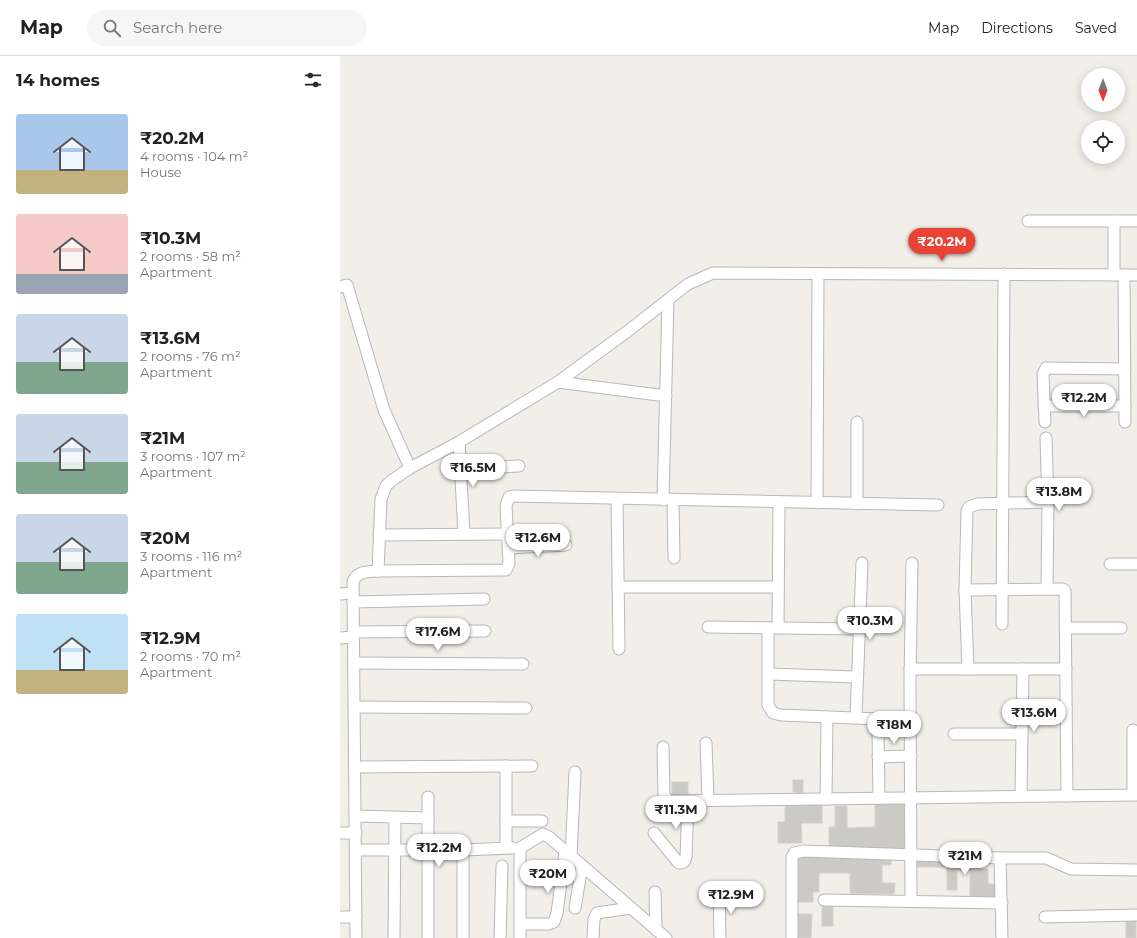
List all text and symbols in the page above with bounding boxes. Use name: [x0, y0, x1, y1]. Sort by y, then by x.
search box: [87, 10, 367, 46]
text: Map: [20, 16, 63, 39]
icon: search: [101, 17, 123, 39]
text: Search here: [133, 18, 222, 37]
text: Map: [928, 19, 959, 37]
text: Directions: [981, 19, 1053, 37]
text: Saved: [1075, 19, 1117, 37]
north arrow: [1081, 68, 1125, 112]
map controls: [1081, 68, 1125, 164]
icon: filters: [302, 69, 324, 91]
text: 14 homes: [16, 70, 100, 90]
button: locate: [1081, 120, 1125, 164]
text: ₹20.2M: [140, 128, 205, 148]
icon: home: [48, 130, 96, 178]
text: 4 rooms · 104 m²: [140, 148, 248, 164]
text: House: [140, 164, 182, 180]
text: ₹10.3M: [140, 228, 201, 248]
pin: ₹20.2M: [909, 228, 975, 262]
icon: home: [48, 230, 96, 278]
text: ₹20.2M: [917, 233, 967, 249]
text: 2 rooms · 58 m²: [140, 248, 241, 264]
text: Apartment: [140, 264, 212, 280]
text: ₹13.6M: [140, 328, 200, 348]
icon: home: [48, 330, 96, 378]
text: 2 rooms · 76 m²: [140, 348, 240, 364]
text: Apartment: [140, 364, 212, 380]
pin: ₹12.2M: [1051, 384, 1117, 418]
text: ₹12.2M: [1061, 389, 1107, 405]
text: ₹21M: [140, 428, 185, 448]
icon: home: [48, 430, 96, 478]
text: 3 rooms · 107 m²: [140, 448, 246, 464]
pin: ₹16.5M: [440, 454, 506, 488]
text: ₹16.5M: [450, 459, 496, 475]
text: Apartment: [140, 464, 212, 480]
pin: ₹13.8M: [1026, 478, 1092, 512]
text: ₹13.8M: [1036, 483, 1082, 499]
pin: ₹12.6M: [505, 524, 571, 558]
text: ₹20M: [140, 528, 190, 548]
text: ₹12.6M: [515, 529, 561, 545]
icon: home: [48, 530, 96, 578]
text: 3 rooms · 116 m²: [140, 548, 242, 564]
text: Apartment: [140, 564, 212, 580]
pin: ₹10.3M: [837, 607, 903, 641]
text: ₹10.3M: [847, 612, 893, 628]
pin: ₹17.6M: [405, 618, 471, 652]
text: ₹17.6M: [415, 623, 461, 639]
text: ₹12.9M: [140, 628, 201, 648]
icon: home: [48, 630, 96, 678]
text: 2 rooms · 70 m²: [140, 648, 241, 664]
text: Apartment: [140, 664, 212, 680]
pin: ₹13.6M: [1001, 699, 1067, 733]
text: ₹13.6M: [1011, 704, 1057, 720]
pin: ₹18M: [870, 711, 918, 745]
text: ₹18M: [876, 716, 912, 732]
pin: ₹11.3M: [643, 796, 709, 830]
text: ₹11.3M: [654, 801, 698, 817]
pin: ₹12.2M: [406, 834, 472, 868]
text: ₹12.2M: [416, 839, 462, 855]
pin: ₹21M: [941, 842, 989, 876]
text: ₹21M: [948, 847, 982, 863]
pin: ₹20M: [524, 860, 572, 894]
text: ₹20M: [529, 865, 567, 881]
pin: ₹12.9M: [698, 881, 764, 915]
text: ₹12.9M: [708, 886, 754, 902]

